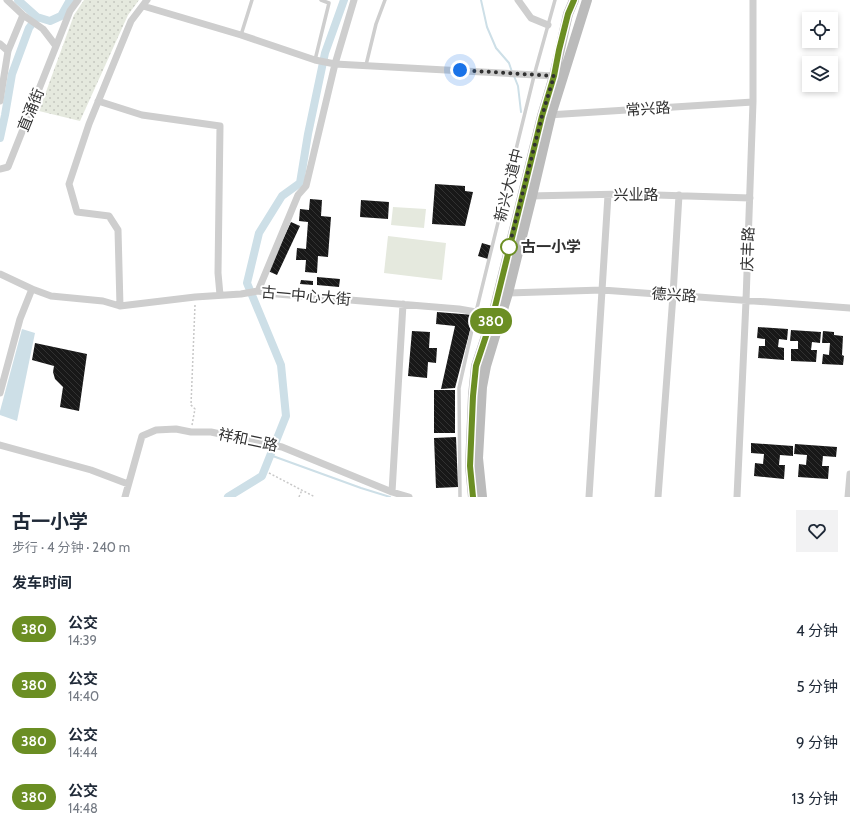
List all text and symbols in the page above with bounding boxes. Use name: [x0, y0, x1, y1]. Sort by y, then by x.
map controls: [802, 12, 838, 92]
button: locate: [802, 12, 838, 48]
button: layers: [802, 56, 838, 92]
your location: [450, 60, 470, 80]
street label: 直涌街: [14, 86, 48, 134]
street label: 常兴路: [625, 98, 671, 120]
street label: 新兴大道中: [491, 146, 527, 224]
street label: 兴业路: [613, 186, 659, 204]
street label: 庆丰路: [738, 226, 758, 272]
marker: 古一小学: [500, 238, 518, 256]
place label: 古一小学: [521, 238, 581, 256]
street label: 古一中心大街: [260, 283, 352, 309]
street label: 德兴路: [651, 284, 697, 306]
line badge: 380: [468, 308, 514, 334]
text: 380: [478, 312, 504, 330]
street label: 祥和二路: [217, 425, 279, 455]
text: 古一小学: [12, 510, 88, 533]
button: heart: [796, 510, 838, 552]
text: 步行 · 4 分钟 · 240 m: [12, 539, 130, 555]
text: 发车时间: [12, 574, 72, 592]
text: 公交: [68, 614, 98, 632]
text: 380: [21, 620, 47, 638]
text: 4 分钟: [796, 622, 838, 640]
text: 14:39: [68, 632, 97, 648]
text: 公交: [68, 670, 98, 688]
text: 380: [21, 676, 47, 694]
text: 5 分钟: [797, 678, 838, 696]
text: 14:40: [68, 688, 99, 704]
text: 公交: [68, 726, 98, 744]
text: 380: [21, 732, 47, 750]
text: 9 分钟: [796, 734, 838, 752]
text: 14:44: [68, 744, 97, 760]
text: 公交: [68, 782, 98, 800]
text: 380: [21, 788, 47, 806]
text: 13 分钟: [792, 790, 838, 808]
text: 14:48: [68, 800, 98, 816]

